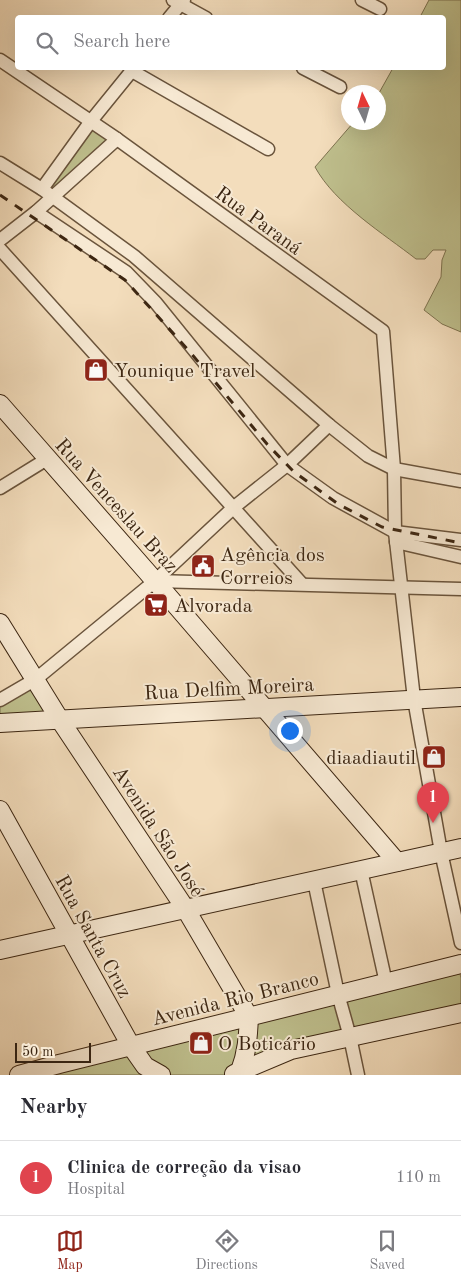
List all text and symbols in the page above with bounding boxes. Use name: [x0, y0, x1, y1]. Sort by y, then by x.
search box: [15, 15, 446, 70]
icon: search: [33, 29, 61, 57]
text: Search here: [73, 33, 170, 52]
north arrow: [341, 85, 386, 130]
street label: Rua Paraná: [211, 184, 305, 260]
shop icon: Younique Travel: [83, 357, 109, 383]
place label: Younique Travel: [114, 362, 255, 382]
street label: Rua Venceslau Braz: [50, 435, 181, 577]
place label: Agência dos Correios: [220, 546, 325, 589]
public building icon: Agência dos Correios: [190, 553, 216, 579]
supermarket icon: Alvorada: [143, 592, 169, 618]
place label: Alvorada: [174, 597, 253, 617]
street label: Rua Delfim Moreira: [144, 676, 315, 704]
your location: [277, 718, 303, 744]
shop icon: diaadiautil: [421, 744, 447, 770]
place label: diaadiautil: [326, 749, 416, 769]
street label: Avenida São José: [108, 763, 207, 901]
pin: 1: [417, 782, 449, 823]
street label: Rua Santa Cruz: [50, 872, 134, 1002]
street label: Avenida Rio Branco: [150, 969, 321, 1030]
shop icon: O Boticário: [188, 1030, 214, 1056]
place label: O Boticário: [218, 1035, 316, 1055]
scale bar: [15, 1040, 91, 1063]
text: 50 m: [22, 1045, 53, 1059]
text: Nearby: [20, 1097, 88, 1118]
text: Clinica de correção da visao: [67, 1159, 301, 1178]
text: 1: [31, 1170, 41, 1186]
text: 110 m: [396, 1170, 441, 1186]
text: Hospital: [67, 1182, 125, 1198]
tab: Map: [56, 1227, 84, 1274]
tab: Directions: [196, 1227, 258, 1274]
tab: Saved: [369, 1227, 405, 1274]

